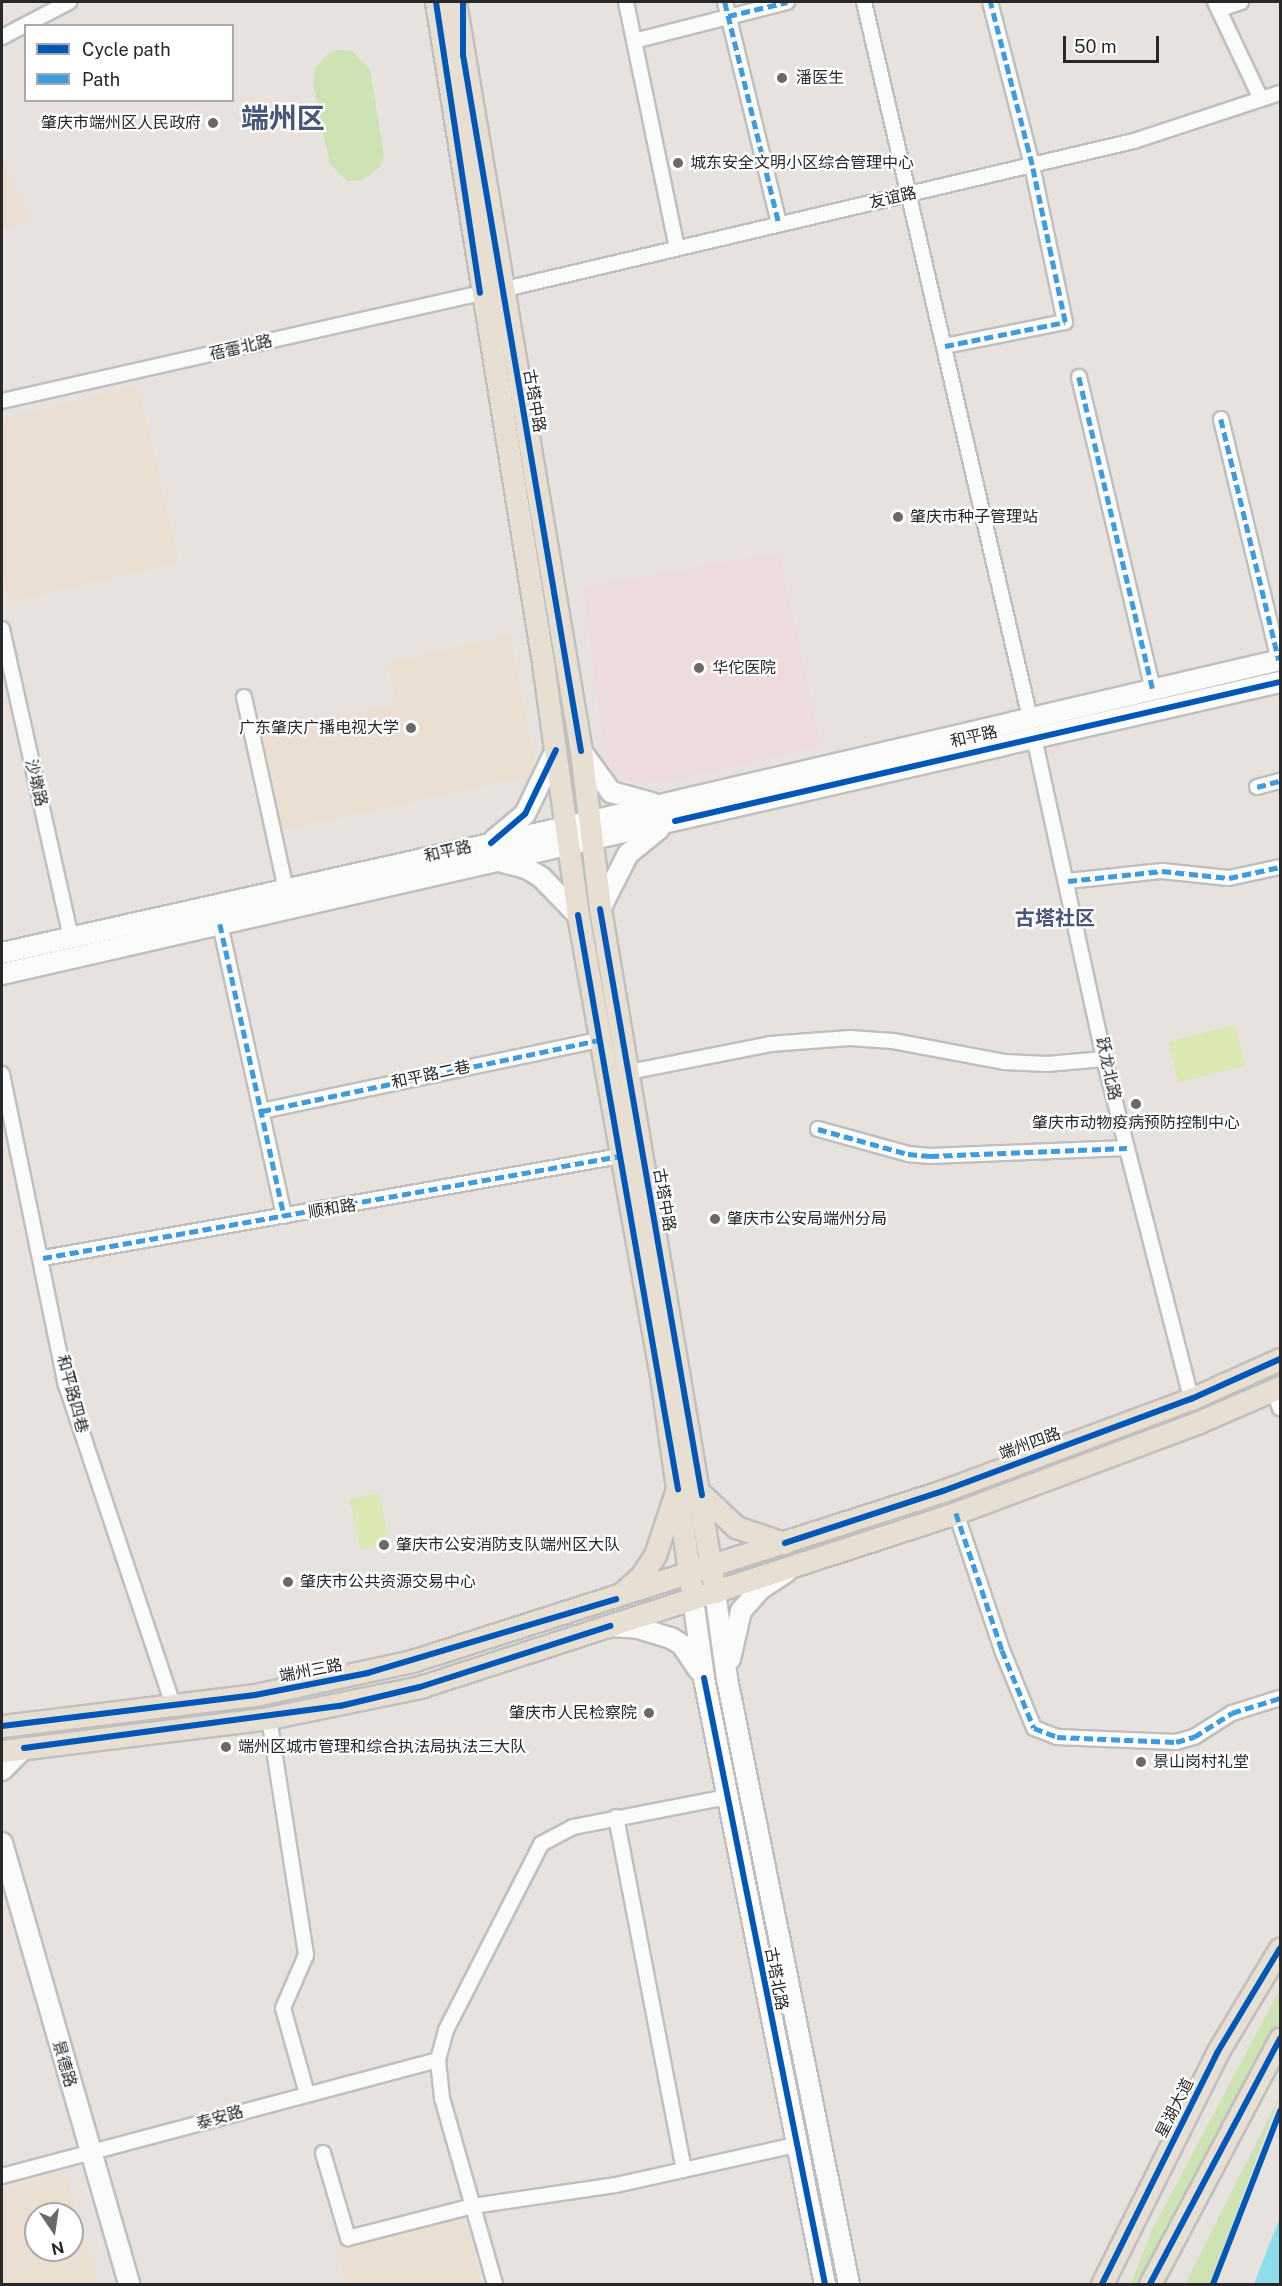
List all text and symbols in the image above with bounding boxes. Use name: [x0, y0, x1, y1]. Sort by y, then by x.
legend: [24, 24, 234, 102]
scale bar: [1066, 24, 1162, 62]
text: 50 m: [1074, 36, 1117, 57]
text: Cycle path: [82, 39, 171, 60]
place label: 潘医生: [796, 68, 844, 88]
text: Path: [82, 69, 120, 90]
marker: 潘医生: [773, 69, 791, 87]
district label: 端州区: [241, 101, 325, 135]
place label: 肇庆市端州区人民政府: [41, 113, 201, 133]
marker: 肇庆市端州区人民政府: [206, 116, 220, 130]
place label: 城东安全文明小区综合管理中心: [690, 153, 914, 173]
marker: 城东安全文明小区综合管理中心: [671, 156, 685, 170]
street label: 友谊路: [867, 183, 919, 213]
street label: 蓓蕾北路: [208, 331, 274, 365]
street label: 古塔中路: [519, 368, 549, 434]
place label: 肇庆市种子管理站: [910, 507, 1038, 527]
marker: 肇庆市种子管理站: [891, 510, 905, 524]
place label: 华佗医院: [712, 658, 776, 678]
marker: 华佗医院: [690, 659, 708, 677]
place label: 广东肇庆广播电视大学: [239, 718, 399, 738]
marker: 广东肇庆广播电视大学: [404, 721, 418, 735]
street label: 和平路: [948, 722, 1000, 752]
street label: 沙墩路: [21, 757, 51, 809]
street label: 和平路: [422, 837, 474, 867]
district label: 古塔社区: [1015, 906, 1095, 930]
street label: 跃龙北路: [1092, 1036, 1124, 1102]
street label: 和平路二巷: [390, 1057, 472, 1093]
marker: 肇庆市动物疫病预防控制中心: [1129, 1097, 1143, 1111]
place label: 肇庆市动物疫病预防控制中心: [1032, 1113, 1240, 1133]
street label: 古塔中路: [649, 1167, 679, 1233]
street label: 顺和路: [307, 1196, 357, 1222]
place label: 肇庆市公安局端州分局: [727, 1209, 887, 1229]
marker: 肇庆市公安局端州分局: [708, 1212, 722, 1226]
street label: 和平路四巷: [52, 1353, 92, 1435]
street label: 端州四路: [997, 1424, 1063, 1464]
place label: 肇庆市公安消防支队端州区大队: [396, 1535, 620, 1555]
marker: 肇庆市公安消防支队端州区大队: [377, 1538, 391, 1552]
place label: 肇庆市公共资源交易中心: [300, 1572, 476, 1592]
marker: 肇庆市公共资源交易中心: [281, 1575, 295, 1589]
street label: 端州三路: [278, 1655, 344, 1687]
place label: 肇庆市人民检察院: [509, 1703, 637, 1723]
marker: 肇庆市人民检察院: [642, 1706, 656, 1720]
place label: 端州区城市管理和综合执法局执法三大队: [238, 1737, 526, 1757]
marker: 端州区城市管理和综合执法局执法三大队: [219, 1740, 233, 1754]
place label: 景山岗村礼堂: [1153, 1752, 1249, 1772]
marker: 景山岗村礼堂: [1134, 1755, 1148, 1769]
street label: 古塔北路: [760, 1946, 792, 2012]
street label: 景德路: [48, 2038, 80, 2090]
street label: 星湖大道: [1152, 2075, 1198, 2141]
street label: 泰安路: [194, 2102, 246, 2134]
north arrow: [24, 2202, 84, 2262]
text: N: [49, 2237, 66, 2259]

